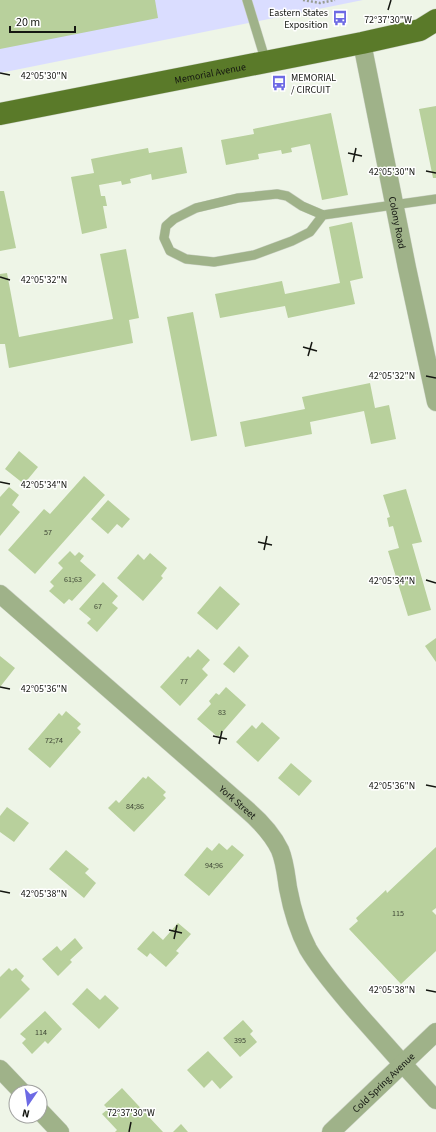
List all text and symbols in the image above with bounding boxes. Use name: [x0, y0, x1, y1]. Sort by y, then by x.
place label: Eastern States Exposition: [269, 6, 328, 32]
scale bar: [10, 8, 75, 34]
bus stop icon: Eastern States Exposition: [331, 9, 349, 27]
text: 72°37'30"W: [364, 13, 412, 27]
text: 20 m: [16, 14, 40, 31]
street label: Memorial Avenue: [173, 60, 247, 88]
text: 42°05'30"N: [21, 69, 67, 83]
place label: MEMORIAL / CIRCUIT: [291, 71, 336, 97]
bus stop icon: MEMORIAL / CIRCUIT: [270, 74, 288, 92]
text: 42°05'30"N: [369, 165, 415, 179]
street label: Colony Road: [385, 195, 409, 250]
text: 42°05'32"N: [21, 273, 67, 287]
text: 42°05'32"N: [369, 369, 415, 383]
text: 42°05'34"N: [21, 478, 67, 492]
house number: 57: [44, 527, 52, 538]
house number: 61;63: [64, 574, 82, 585]
text: 42°05'34"N: [369, 574, 415, 588]
house number: 67: [94, 601, 102, 612]
house number: 77: [180, 676, 188, 687]
text: 42°05'36"N: [21, 682, 67, 696]
house number: 83: [218, 707, 226, 718]
house number: 72;74: [45, 735, 63, 746]
text: 42°05'36"N: [369, 779, 415, 793]
street label: York Street: [215, 782, 259, 823]
house number: 84;86: [126, 801, 144, 812]
house number: 94;96: [205, 860, 223, 871]
text: 42°05'38"N: [21, 887, 67, 901]
house number: 115: [392, 908, 404, 919]
text: 42°05'38"N: [369, 983, 415, 997]
house number: 114: [35, 1027, 47, 1038]
house number: 395: [234, 1035, 246, 1046]
street label: Cold Spring Avenue: [349, 1050, 418, 1116]
north arrow: [8, 1084, 48, 1124]
text: N: [21, 1105, 31, 1121]
text: 72°37'30"W: [107, 1106, 155, 1120]

